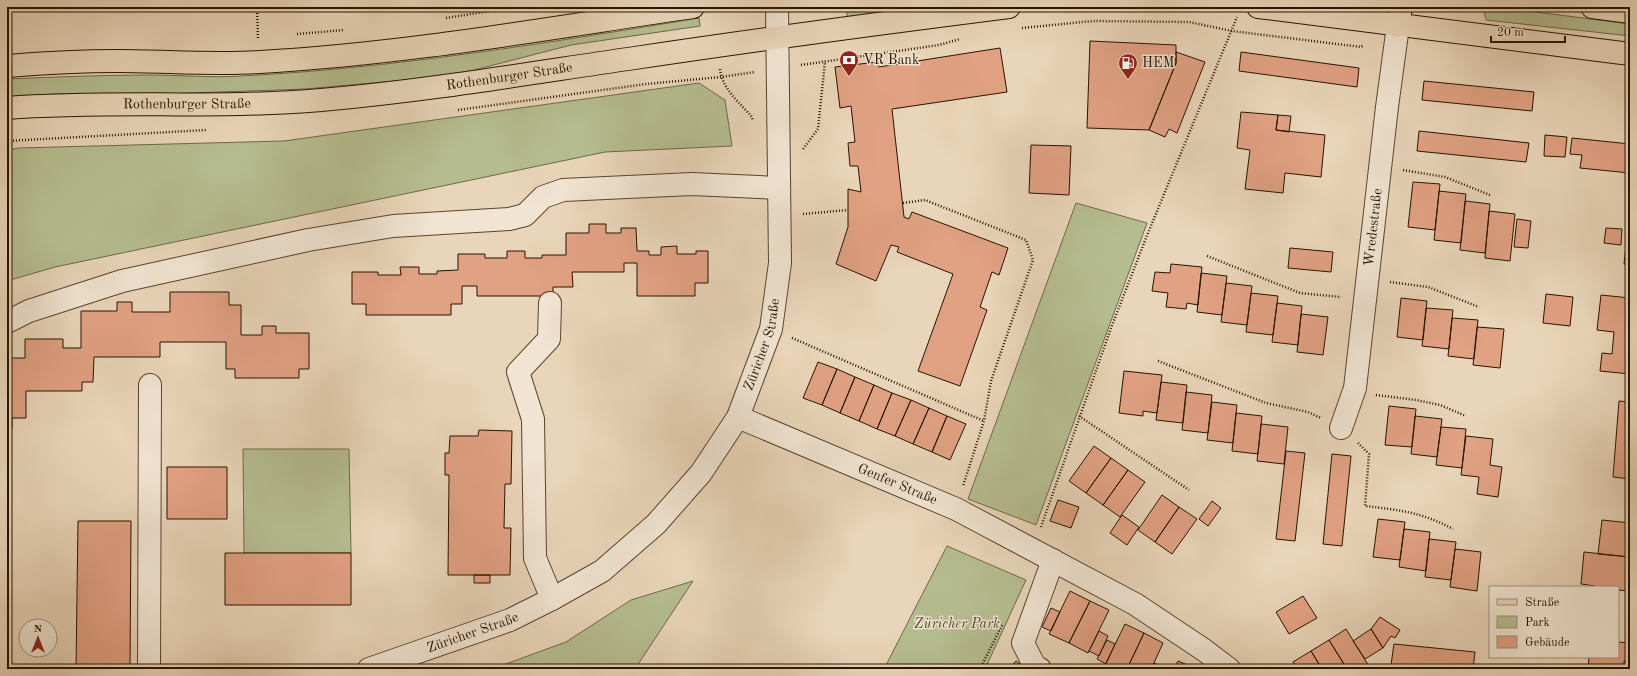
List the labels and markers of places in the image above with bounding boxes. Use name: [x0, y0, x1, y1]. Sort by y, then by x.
bank icon: VR Bank: [838, 49, 860, 77]
fuel station icon: HEM: [1117, 52, 1139, 80]
place label: VR Bank: [863, 53, 919, 67]
place label: HEM: [1142, 56, 1175, 70]

